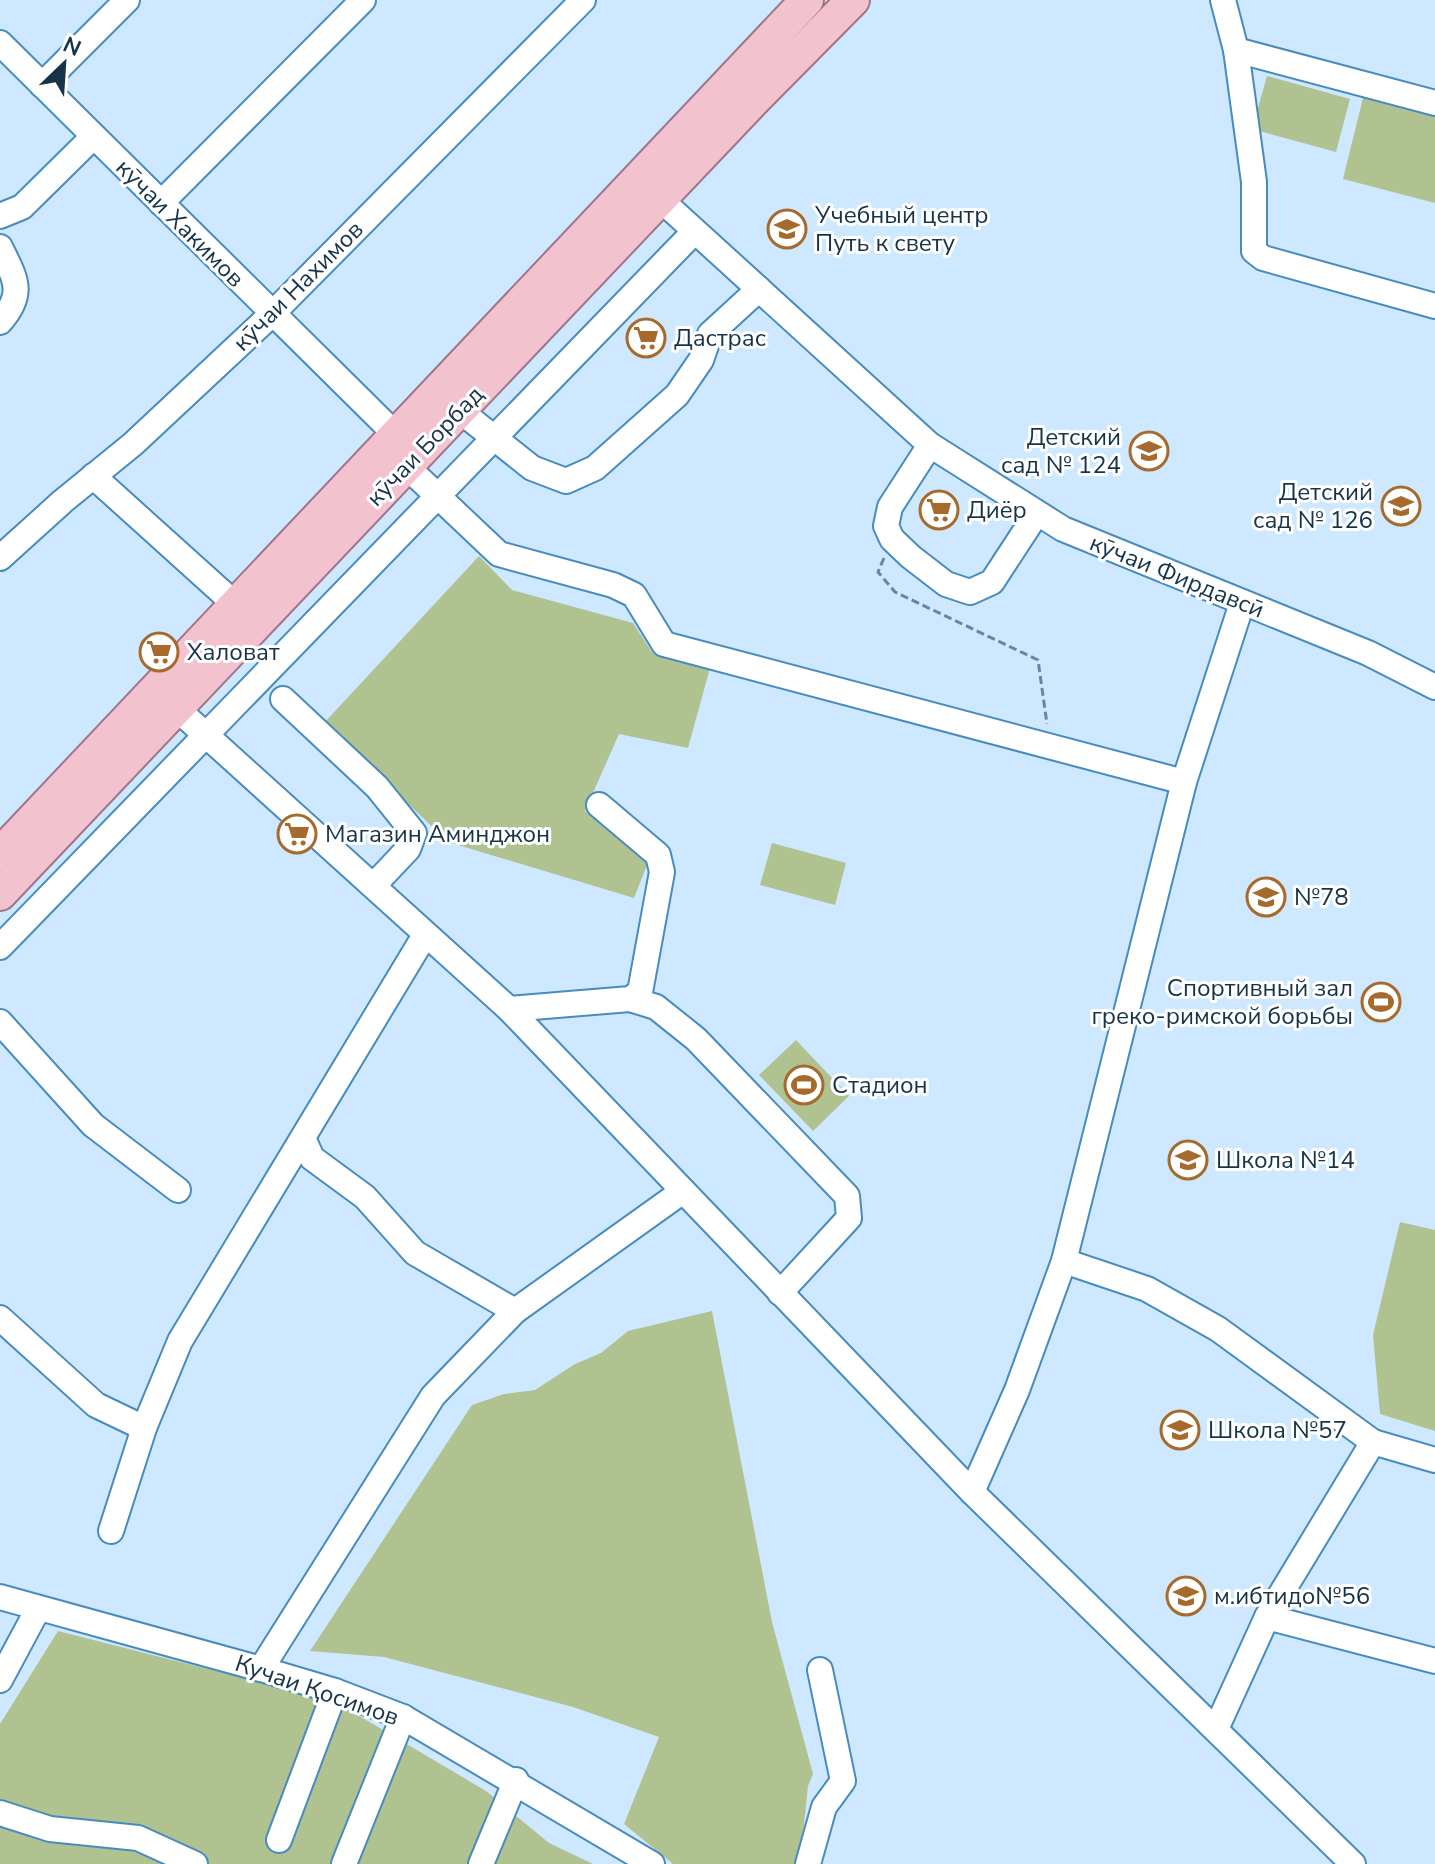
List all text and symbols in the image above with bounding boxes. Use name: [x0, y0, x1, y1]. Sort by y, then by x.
north arrow: [24, 24, 104, 104]
text: N: [58, 30, 86, 64]
street label: кӯчаи Хакимов: [109, 152, 251, 294]
place label: Учебный центр Путь к свету: [814, 199, 988, 259]
school or university icon: Учебный центр Путь к свету: [766, 208, 808, 250]
street label: кӯчаи Нахимов: [226, 214, 370, 358]
supermarket icon: Дастрас: [625, 317, 667, 359]
place label: Дастрас: [674, 322, 766, 354]
street label: кӯчаи Борбад: [359, 379, 491, 513]
place label: Детский сад № 124: [1001, 421, 1121, 481]
school or university icon: Детский сад № 124: [1128, 430, 1170, 472]
place label: Детский сад № 126: [1253, 476, 1373, 536]
school or university icon: Детский сад № 126: [1380, 485, 1422, 527]
supermarket icon: Диëр: [918, 489, 960, 531]
place label: Диëр: [967, 494, 1027, 526]
street label: кӯчаи Фирдавсӣ: [1085, 526, 1269, 626]
supermarket icon: Халоват: [138, 631, 180, 673]
place label: Халоват: [187, 636, 280, 668]
supermarket icon: Магазин Аминджон: [276, 813, 318, 855]
place label: Магазин Аминджон: [325, 818, 550, 850]
school or university icon: №78: [1245, 876, 1287, 918]
place label: №78: [1294, 881, 1349, 913]
place label: Спортивный зал греко-римской борьбы: [1091, 972, 1353, 1032]
sports icon: Спортивный зал греко-римской борьбы: [1360, 981, 1402, 1023]
sports icon: Стадион: [783, 1064, 825, 1106]
place label: Стадион: [832, 1069, 928, 1101]
school or university icon: Школа №14: [1167, 1139, 1209, 1181]
place label: Школа №14: [1216, 1144, 1355, 1176]
school or university icon: Школа №57: [1159, 1409, 1201, 1451]
place label: Школа №57: [1208, 1414, 1347, 1446]
school or university icon: м.ибтидо№56: [1165, 1575, 1207, 1617]
place label: м.ибтидо№56: [1214, 1580, 1370, 1612]
street label: Кучаи Қосимов: [231, 1647, 403, 1733]

